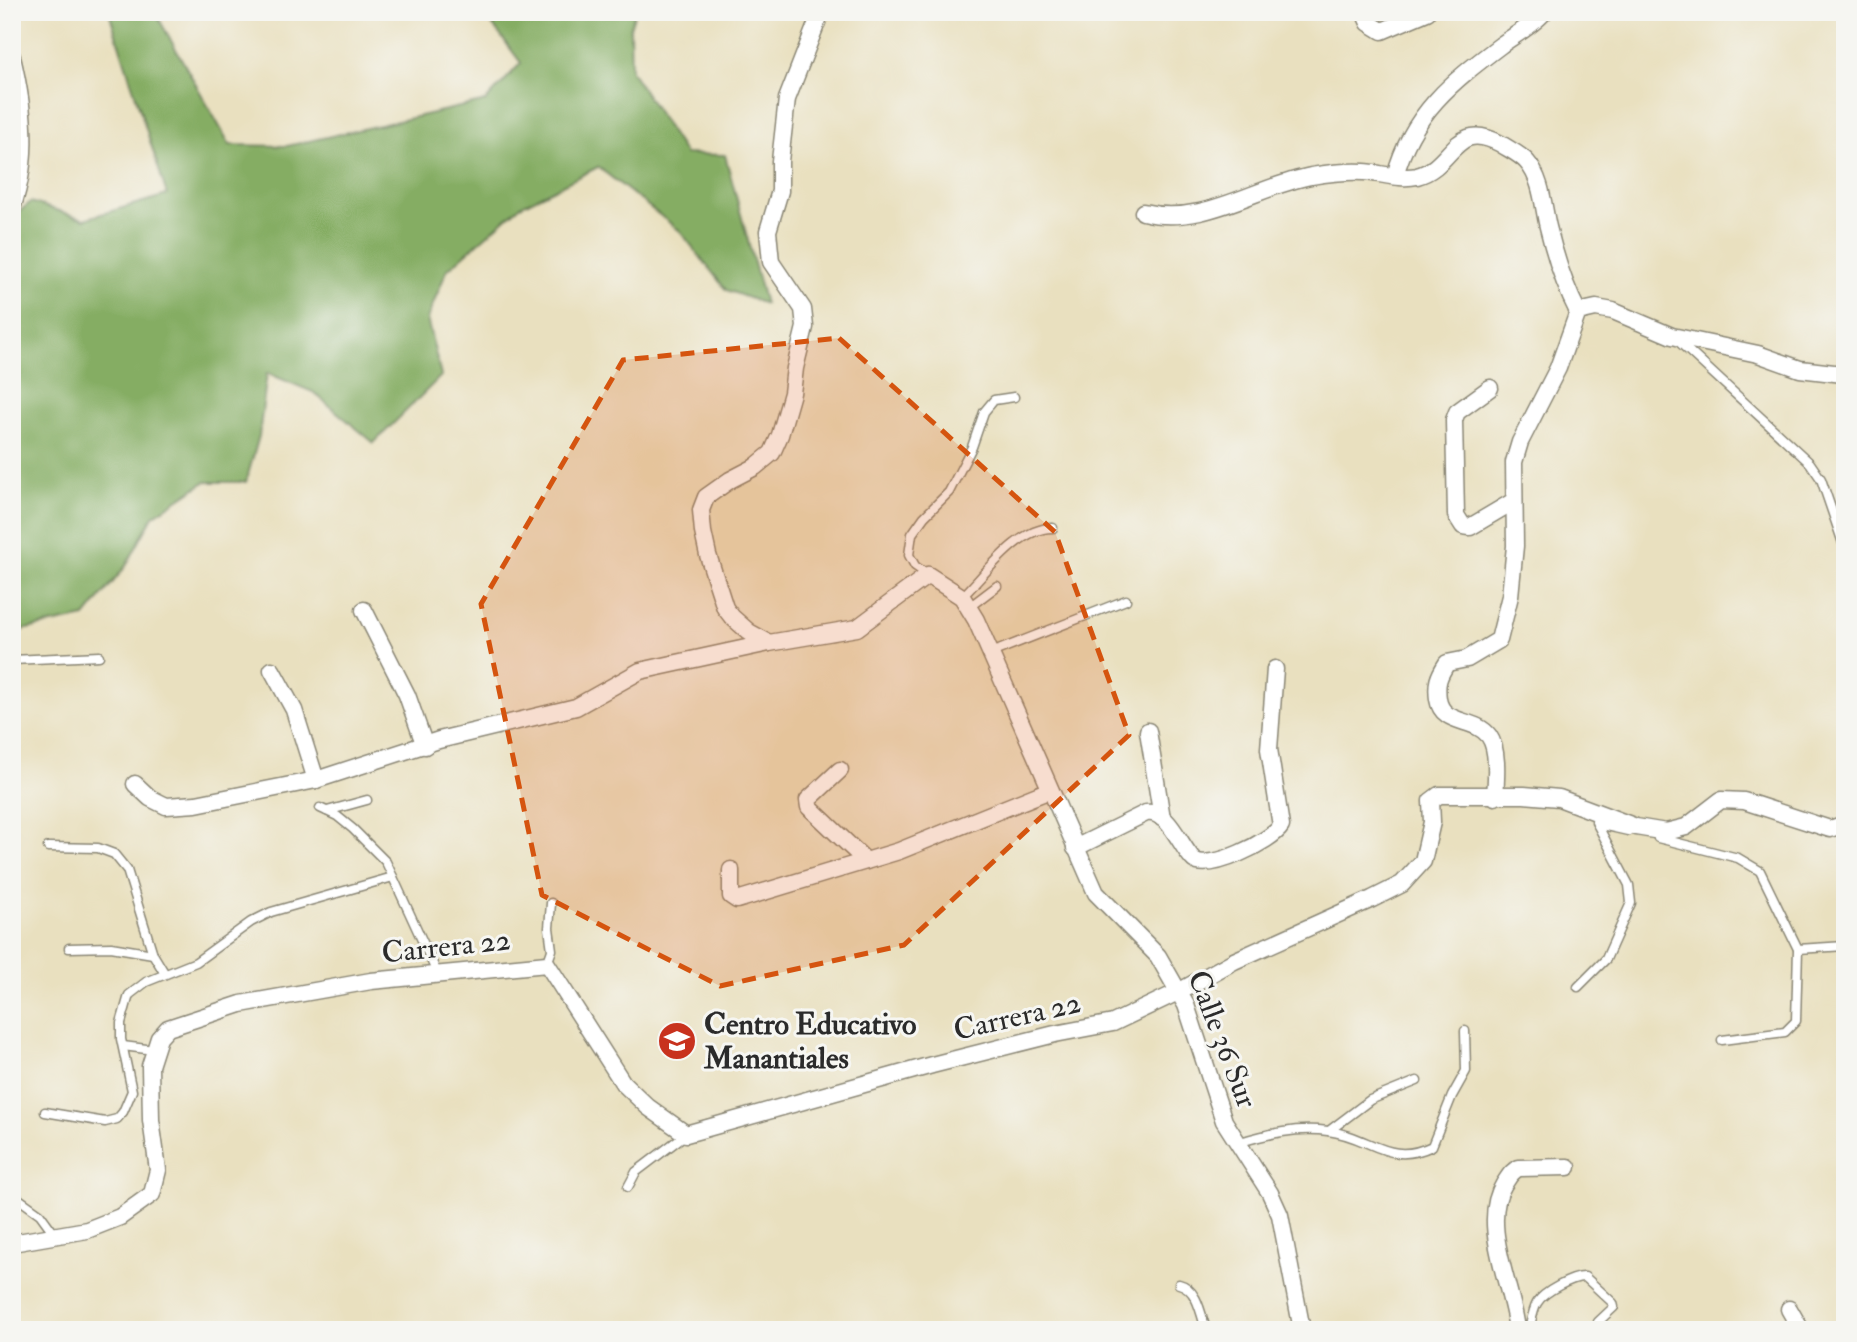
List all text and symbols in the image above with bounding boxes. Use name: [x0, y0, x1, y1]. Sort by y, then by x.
street label: Carrera 22: [380, 921, 512, 972]
street label: Calle 36 Sur: [1179, 965, 1266, 1113]
street label: Carrera 22: [950, 984, 1084, 1049]
place label: Centro Educativo Manantiales: [703, 1006, 916, 1077]
school or university icon: Centro Educativo Manantiales: [656, 1020, 698, 1062]

